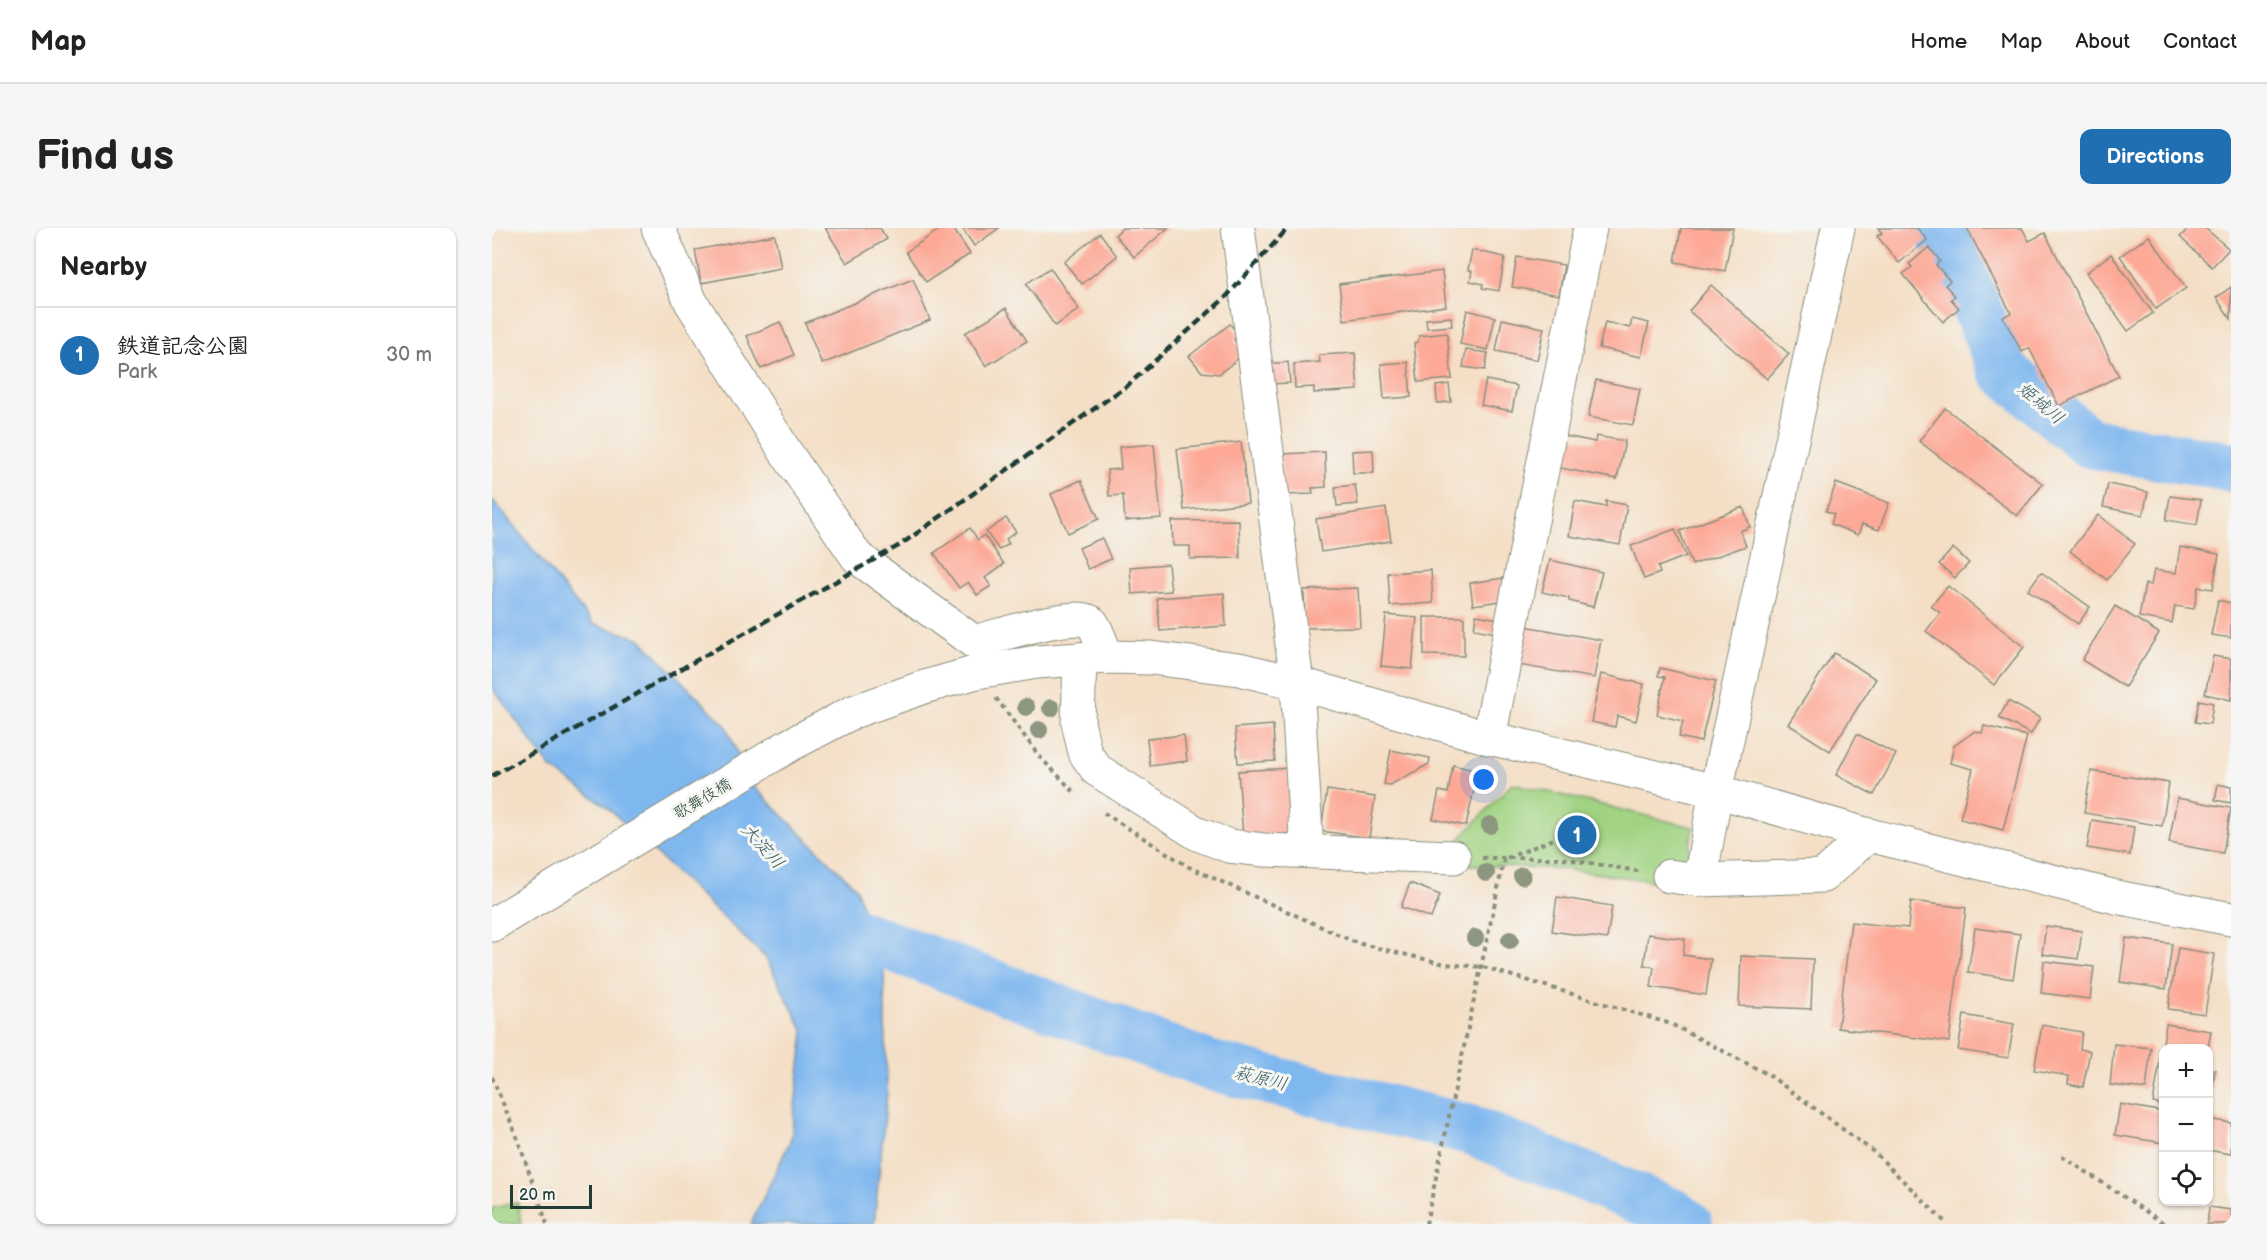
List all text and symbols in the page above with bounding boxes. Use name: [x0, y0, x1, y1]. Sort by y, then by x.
text: Map: [30, 25, 86, 58]
text: Home: [1910, 29, 1967, 54]
text: Map: [2000, 29, 2042, 54]
text: About: [2075, 29, 2130, 54]
text: Contact: [2163, 29, 2237, 54]
button: Directions: [2080, 129, 2231, 184]
text: Find us: [36, 131, 174, 182]
text: Nearby: [60, 252, 147, 283]
text: 鉄道記念公園: [117, 333, 249, 360]
text: 1: [75, 343, 84, 367]
text: 30 m: [386, 343, 432, 367]
text: Park: [117, 360, 157, 384]
water label: 姫城川: [2013, 378, 2068, 429]
your location: [1469, 765, 1498, 794]
street label: 歌舞伎橋: [670, 775, 735, 824]
pin: 1: [1558, 812, 1596, 858]
water label: 大淀川: [737, 819, 788, 873]
map controls: [2159, 1044, 2213, 1206]
button: +: [2159, 1044, 2213, 1098]
water label: 萩原川: [1232, 1062, 1290, 1095]
button: −: [2159, 1098, 2213, 1152]
button: locate: [2159, 1152, 2213, 1206]
scale bar: [510, 1182, 592, 1210]
text: 20 m: [519, 1186, 555, 1205]

